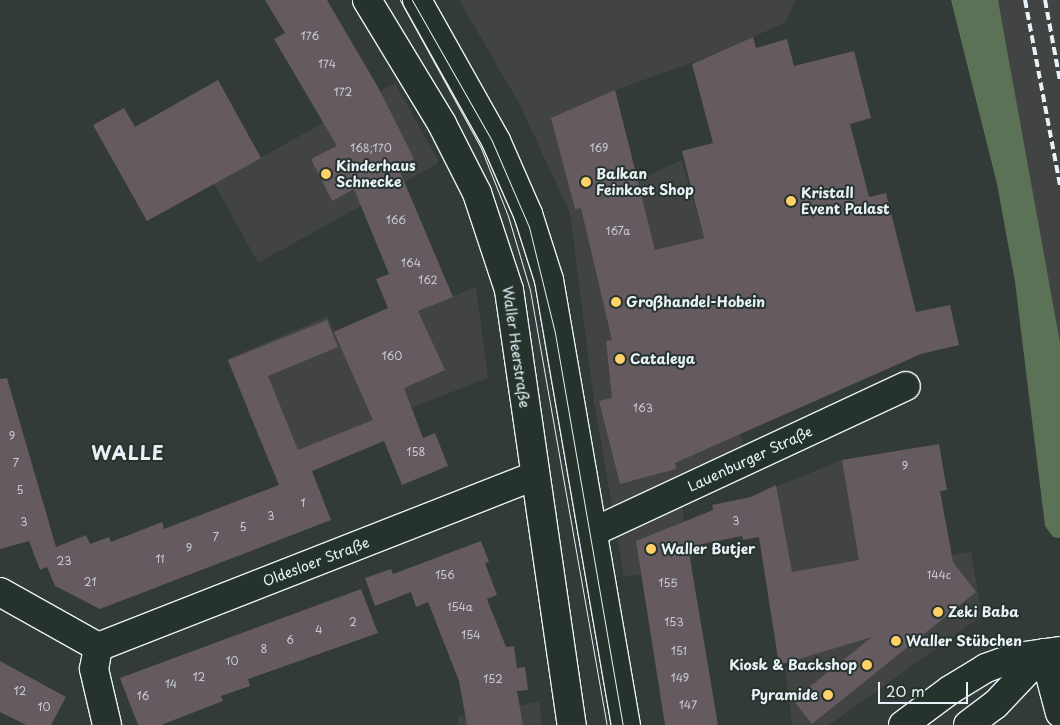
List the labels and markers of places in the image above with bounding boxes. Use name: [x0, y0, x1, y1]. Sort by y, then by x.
place label: Kinderhaus Schnecke: [336, 158, 416, 190]
place label: Balkan Feinkost Shop: [596, 166, 694, 198]
marker: Kinderhaus Schnecke: [320, 168, 332, 180]
marker: Balkan Feinkost Shop: [580, 176, 592, 188]
place label: Kristall Event Palast: [801, 185, 890, 218]
marker: Kristall Event Palast: [785, 195, 797, 207]
place label: Großhandel-Hobein: [626, 294, 765, 310]
marker: Großhandel-Hobein: [610, 296, 622, 308]
place label: Cataleya: [630, 351, 695, 367]
marker: Cataleya: [614, 353, 626, 365]
place label: Waller Butjer: [661, 541, 757, 557]
marker: Waller Butjer: [645, 543, 657, 555]
place label: Zeki Baba: [948, 604, 1020, 620]
marker: Zeki Baba: [932, 606, 944, 618]
place label: Waller Stübchen: [906, 633, 1023, 649]
marker: Waller Stübchen: [890, 635, 902, 647]
place label: Kiosk & Backshop: [729, 657, 857, 673]
marker: Kiosk & Backshop: [861, 659, 873, 671]
place label: Pyramide: [751, 687, 818, 703]
marker: Pyramide: [822, 689, 834, 701]

